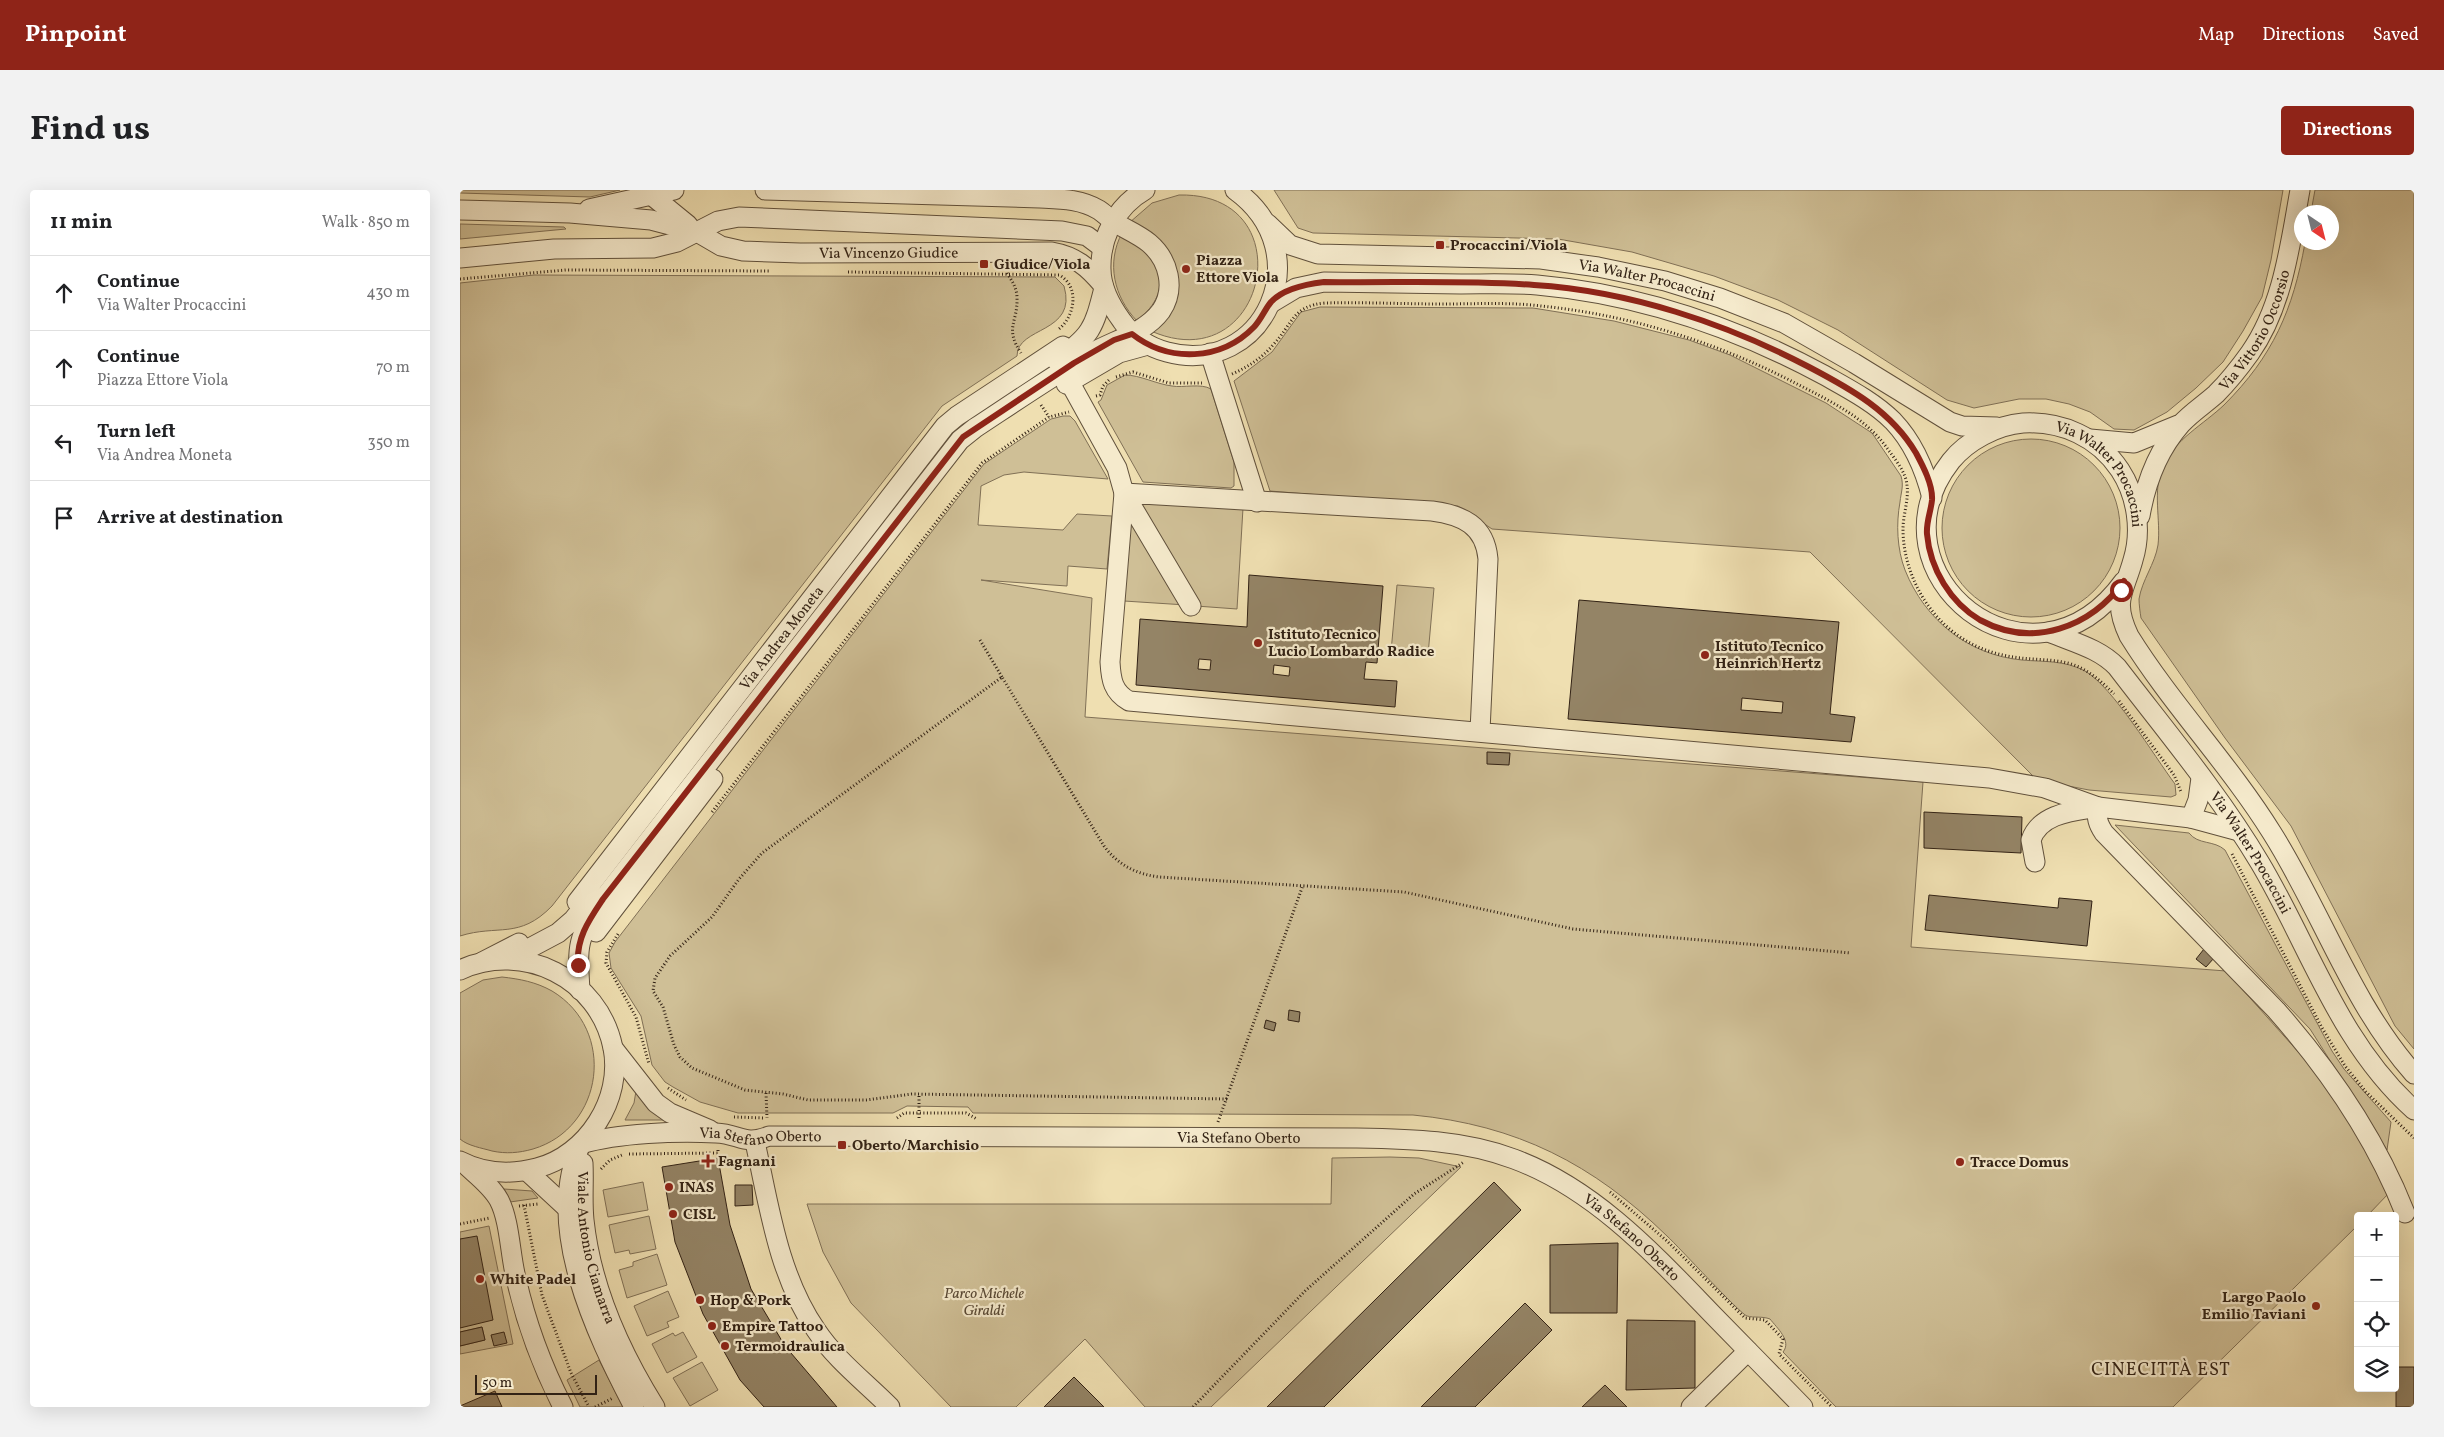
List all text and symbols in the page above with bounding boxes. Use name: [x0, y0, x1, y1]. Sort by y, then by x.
text: Pinpoint: [25, 18, 127, 52]
text: Map: [2198, 23, 2234, 48]
text: Directions: [2262, 23, 2345, 48]
text: Saved: [2373, 23, 2419, 48]
text: Find us: [30, 106, 150, 154]
button: Directions: [2281, 106, 2414, 155]
north arrow: [2294, 205, 2339, 250]
text: 11 min: [50, 208, 113, 237]
text: Walk · 850 m: [322, 212, 410, 234]
place label: Procaccini/Viola: [1450, 236, 1567, 257]
marker: Procaccini/Viola: [1434, 239, 1446, 251]
street label: Via Vincenzo Giudice: [819, 243, 958, 265]
place label: Piazza Ettore Viola: [1196, 251, 1279, 289]
place label: Giudice/Viola: [994, 255, 1090, 276]
street label: Via Walter Procaccini: [1577, 255, 1718, 308]
marker: Giudice/Viola: [978, 258, 990, 270]
marker: Piazza Ettore Viola: [1180, 263, 1192, 275]
street label: Via Vittorio Occorsio: [2215, 268, 2296, 396]
text: Continue: [97, 269, 180, 295]
icon: ahead: [50, 279, 78, 307]
text: 430 m: [366, 282, 410, 304]
text: Via Walter Procaccini: [97, 295, 246, 317]
text: Continue: [97, 344, 180, 370]
icon: ahead: [50, 354, 78, 382]
text: 70 m: [376, 357, 410, 379]
text: Piazza Ettore Viola: [97, 370, 228, 392]
street label: Via Walter Procaccini: [2053, 417, 2146, 528]
text: Turn left: [97, 419, 176, 445]
icon: left: [50, 429, 78, 457]
text: 350 m: [367, 432, 410, 454]
text: Via Andrea Moneta: [97, 445, 232, 467]
icon: arrive: [50, 504, 78, 532]
text: Arrive at destination: [97, 505, 283, 531]
route start: [2110, 579, 2133, 602]
street label: Via Andrea Moneta: [735, 582, 830, 695]
place label: Istituto Tecnico Lucio Lombardo Radice: [1268, 625, 1435, 663]
marker: Istituto Tecnico Lucio Lombardo Radice: [1252, 637, 1264, 649]
place label: Istituto Tecnico Heinrich Hertz: [1715, 637, 1824, 675]
marker: Istituto Tecnico Heinrich Hertz: [1699, 649, 1711, 661]
street label: Via Walter Procaccini: [2204, 788, 2295, 918]
route end: [567, 954, 590, 977]
street label: Via Stefano Oberto: [699, 1123, 821, 1152]
street label: Via Stefano Oberto: [1177, 1128, 1300, 1150]
place label: Oberto/Marchisio: [852, 1136, 979, 1157]
marker: Oberto/Marchisio: [836, 1139, 848, 1151]
place label: Fagnani: [718, 1152, 776, 1173]
place label: Tracce Domus: [1970, 1153, 2069, 1174]
marker: Fagnani: [702, 1155, 714, 1167]
marker: Tracce Domus: [1954, 1156, 1966, 1168]
street label: Viale Antonio Ciamarra: [571, 1171, 620, 1328]
place label: INAS: [679, 1178, 714, 1199]
marker: INAS: [663, 1181, 675, 1193]
street label: Via Stefano Oberto: [1578, 1190, 1684, 1287]
place label: CISL: [683, 1205, 716, 1226]
marker: CISL: [667, 1208, 679, 1220]
map controls: [2354, 1212, 2399, 1392]
button: +: [2354, 1212, 2399, 1257]
button: −: [2354, 1257, 2399, 1302]
place label: White Padel: [490, 1270, 576, 1291]
marker: White Padel: [474, 1273, 486, 1285]
park label: Parco Michele Giraldi: [944, 1284, 1025, 1322]
place label: Largo Paolo Emilio Taviani: [2202, 1288, 2306, 1326]
place label: Hop & Pork: [710, 1291, 791, 1312]
marker: Hop & Pork: [694, 1294, 706, 1306]
marker: Largo Paolo Emilio Taviani: [2310, 1300, 2322, 1312]
button: locate: [2354, 1302, 2399, 1347]
place label: Empire Tattoo: [722, 1317, 824, 1338]
marker: Empire Tattoo: [706, 1320, 718, 1332]
place label: Termoidraulica: [735, 1337, 845, 1358]
marker: Termoidraulica: [719, 1340, 731, 1352]
button: layers: [2354, 1347, 2399, 1392]
district label: CINECITTÀ EST: [2091, 1358, 2231, 1383]
scale bar: [475, 1372, 598, 1395]
text: 50 m: [482, 1374, 512, 1393]

